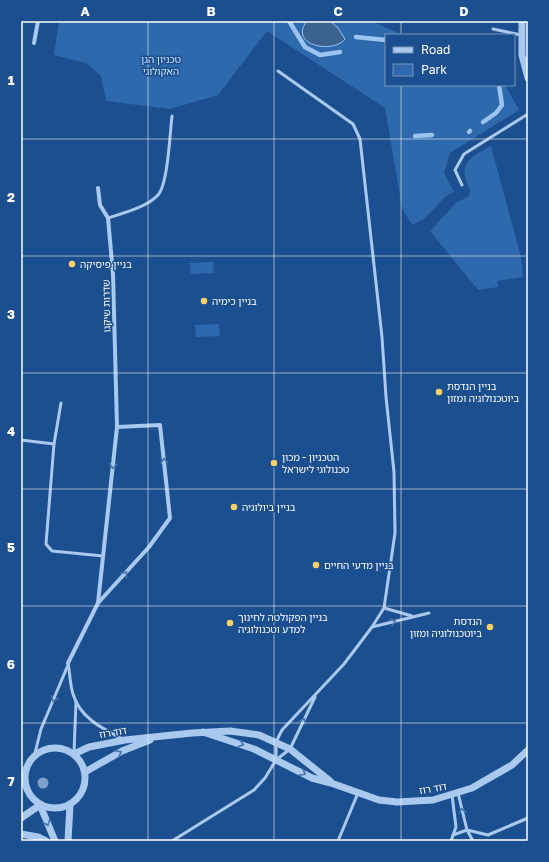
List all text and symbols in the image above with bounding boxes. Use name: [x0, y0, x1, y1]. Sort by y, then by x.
text: A: [80, 3, 90, 19]
text: B: [206, 3, 216, 19]
text: C: [333, 3, 343, 19]
text: D: [459, 3, 469, 19]
legend: [385, 34, 515, 86]
text: Road: [421, 42, 450, 57]
park label: טכניון הגן האקולוגי: [141, 53, 181, 77]
text: Park: [421, 62, 447, 77]
text: 1: [8, 72, 15, 88]
text: 2: [7, 189, 15, 205]
place label: בניין פיסיקה: [80, 258, 132, 270]
marker: בניין פיסיקה: [67, 259, 77, 269]
street label: שדרות שיקגו: [100, 279, 112, 333]
place label: בניין כימיה: [212, 295, 257, 307]
marker: בניין כימיה: [199, 296, 209, 306]
text: 3: [7, 306, 15, 322]
place label: בניין הנדסת ביוטכנולוגיה ומזון: [447, 380, 519, 404]
marker: בניין הנדסת ביוטכנולוגיה ומזון: [434, 387, 444, 397]
text: 4: [7, 423, 15, 439]
place label: הטכניון - מכון טכנולוגי לישראל: [282, 451, 349, 475]
one-way arrow: [159, 458, 168, 464]
marker: הטכניון - מכון טכנולוגי לישראל: [269, 458, 279, 468]
one-way arrow: [108, 463, 117, 469]
place label: בניין ביולוגיה: [242, 501, 296, 513]
marker: בניין ביולוגיה: [229, 502, 239, 512]
text: 5: [7, 539, 15, 555]
place label: בניין מדעי החיים: [324, 559, 394, 571]
marker: בניין מדעי החיים: [311, 560, 321, 570]
one-way arrow: [120, 572, 127, 579]
place label: בניין הפקולטה לחינוך למדע וטכנולוגיה: [238, 611, 328, 635]
place label: הנדסת ביוטכנולוגיה ומזון: [410, 615, 482, 639]
marker: בניין הפקולטה לחינוך למדע וטכנולוגיה: [225, 618, 235, 628]
one-way arrow: [389, 618, 396, 627]
marker: הנדסת ביוטכנולוגיה ומזון: [485, 622, 495, 632]
text: 6: [7, 656, 15, 672]
one-way arrow: [50, 696, 58, 703]
one-way arrow: [298, 717, 306, 725]
street label: דוד רוז: [98, 724, 128, 740]
one-way arrow: [237, 740, 244, 748]
one-way arrow: [115, 750, 122, 758]
one-way arrow: [299, 769, 306, 776]
text: 7: [7, 773, 15, 789]
street label: דוד רוז: [418, 780, 448, 796]
one-way arrow: [458, 808, 467, 815]
one-way arrow: [43, 820, 51, 827]

